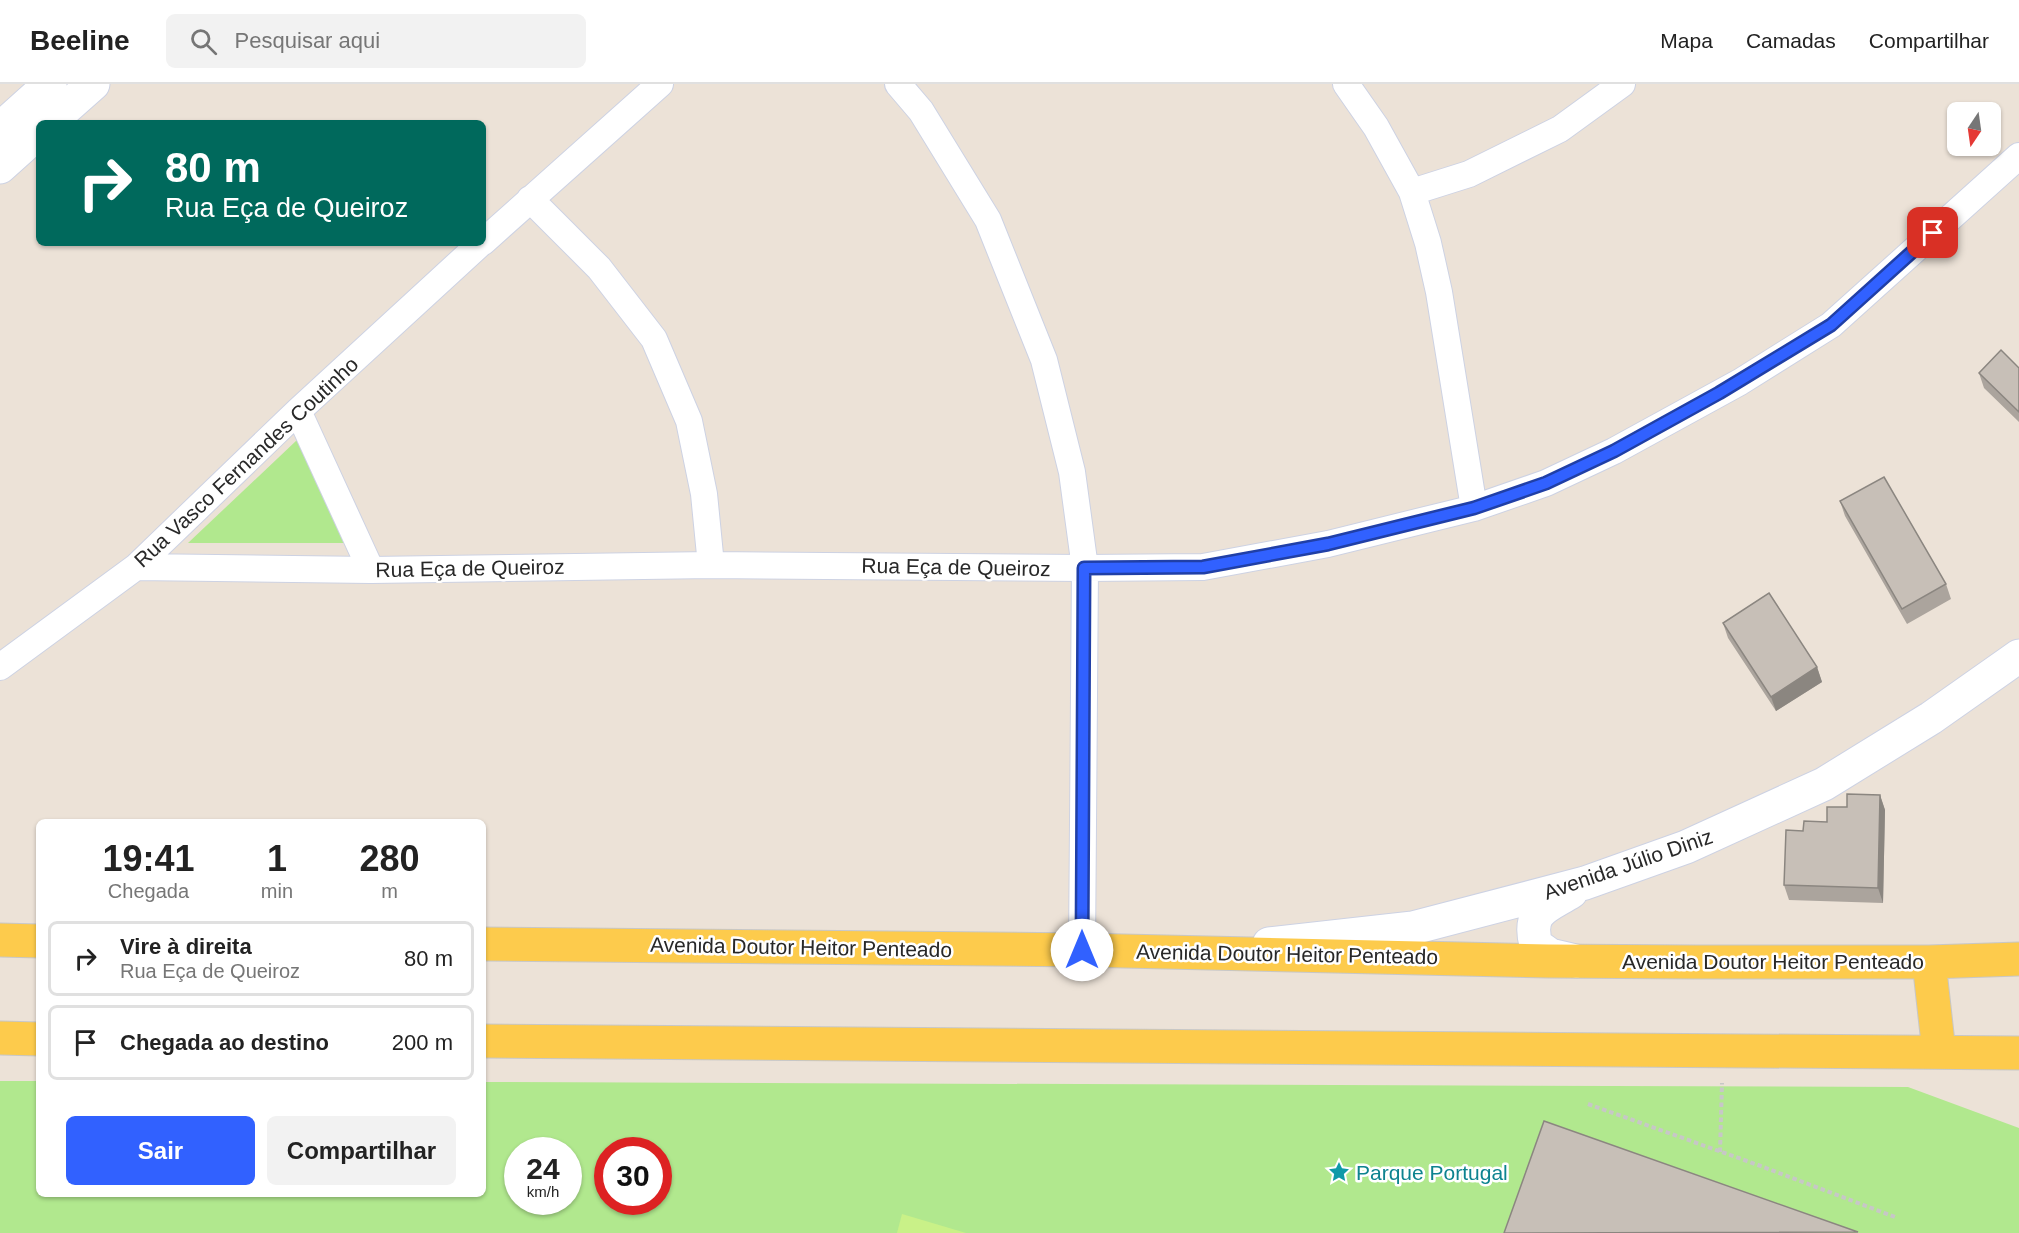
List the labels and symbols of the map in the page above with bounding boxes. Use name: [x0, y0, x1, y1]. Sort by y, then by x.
north arrow: [1947, 102, 2001, 156]
pin: [1907, 207, 1958, 258]
street label: Rua Vasco Fernandes Coutinho: [129, 352, 363, 572]
street label: Rua Eça de Queiroz: [861, 554, 1051, 580]
street label: Rua Eça de Queiroz: [375, 555, 565, 581]
street label: Avenida Júlio Diniz: [1541, 824, 1715, 904]
position arrow: [1050, 918, 1114, 982]
street label: Avenida Doutor Heitor Penteado: [650, 933, 952, 961]
street label: Avenida Doutor Heitor Penteado: [1136, 940, 1438, 968]
street label: Avenida Doutor Heitor Penteado: [1622, 950, 1924, 973]
speed limit sign: 30: [594, 1137, 672, 1215]
place icon: Parque Portugal: [1327, 1160, 1351, 1184]
place label: Parque Portugal: [1356, 1161, 1508, 1184]

